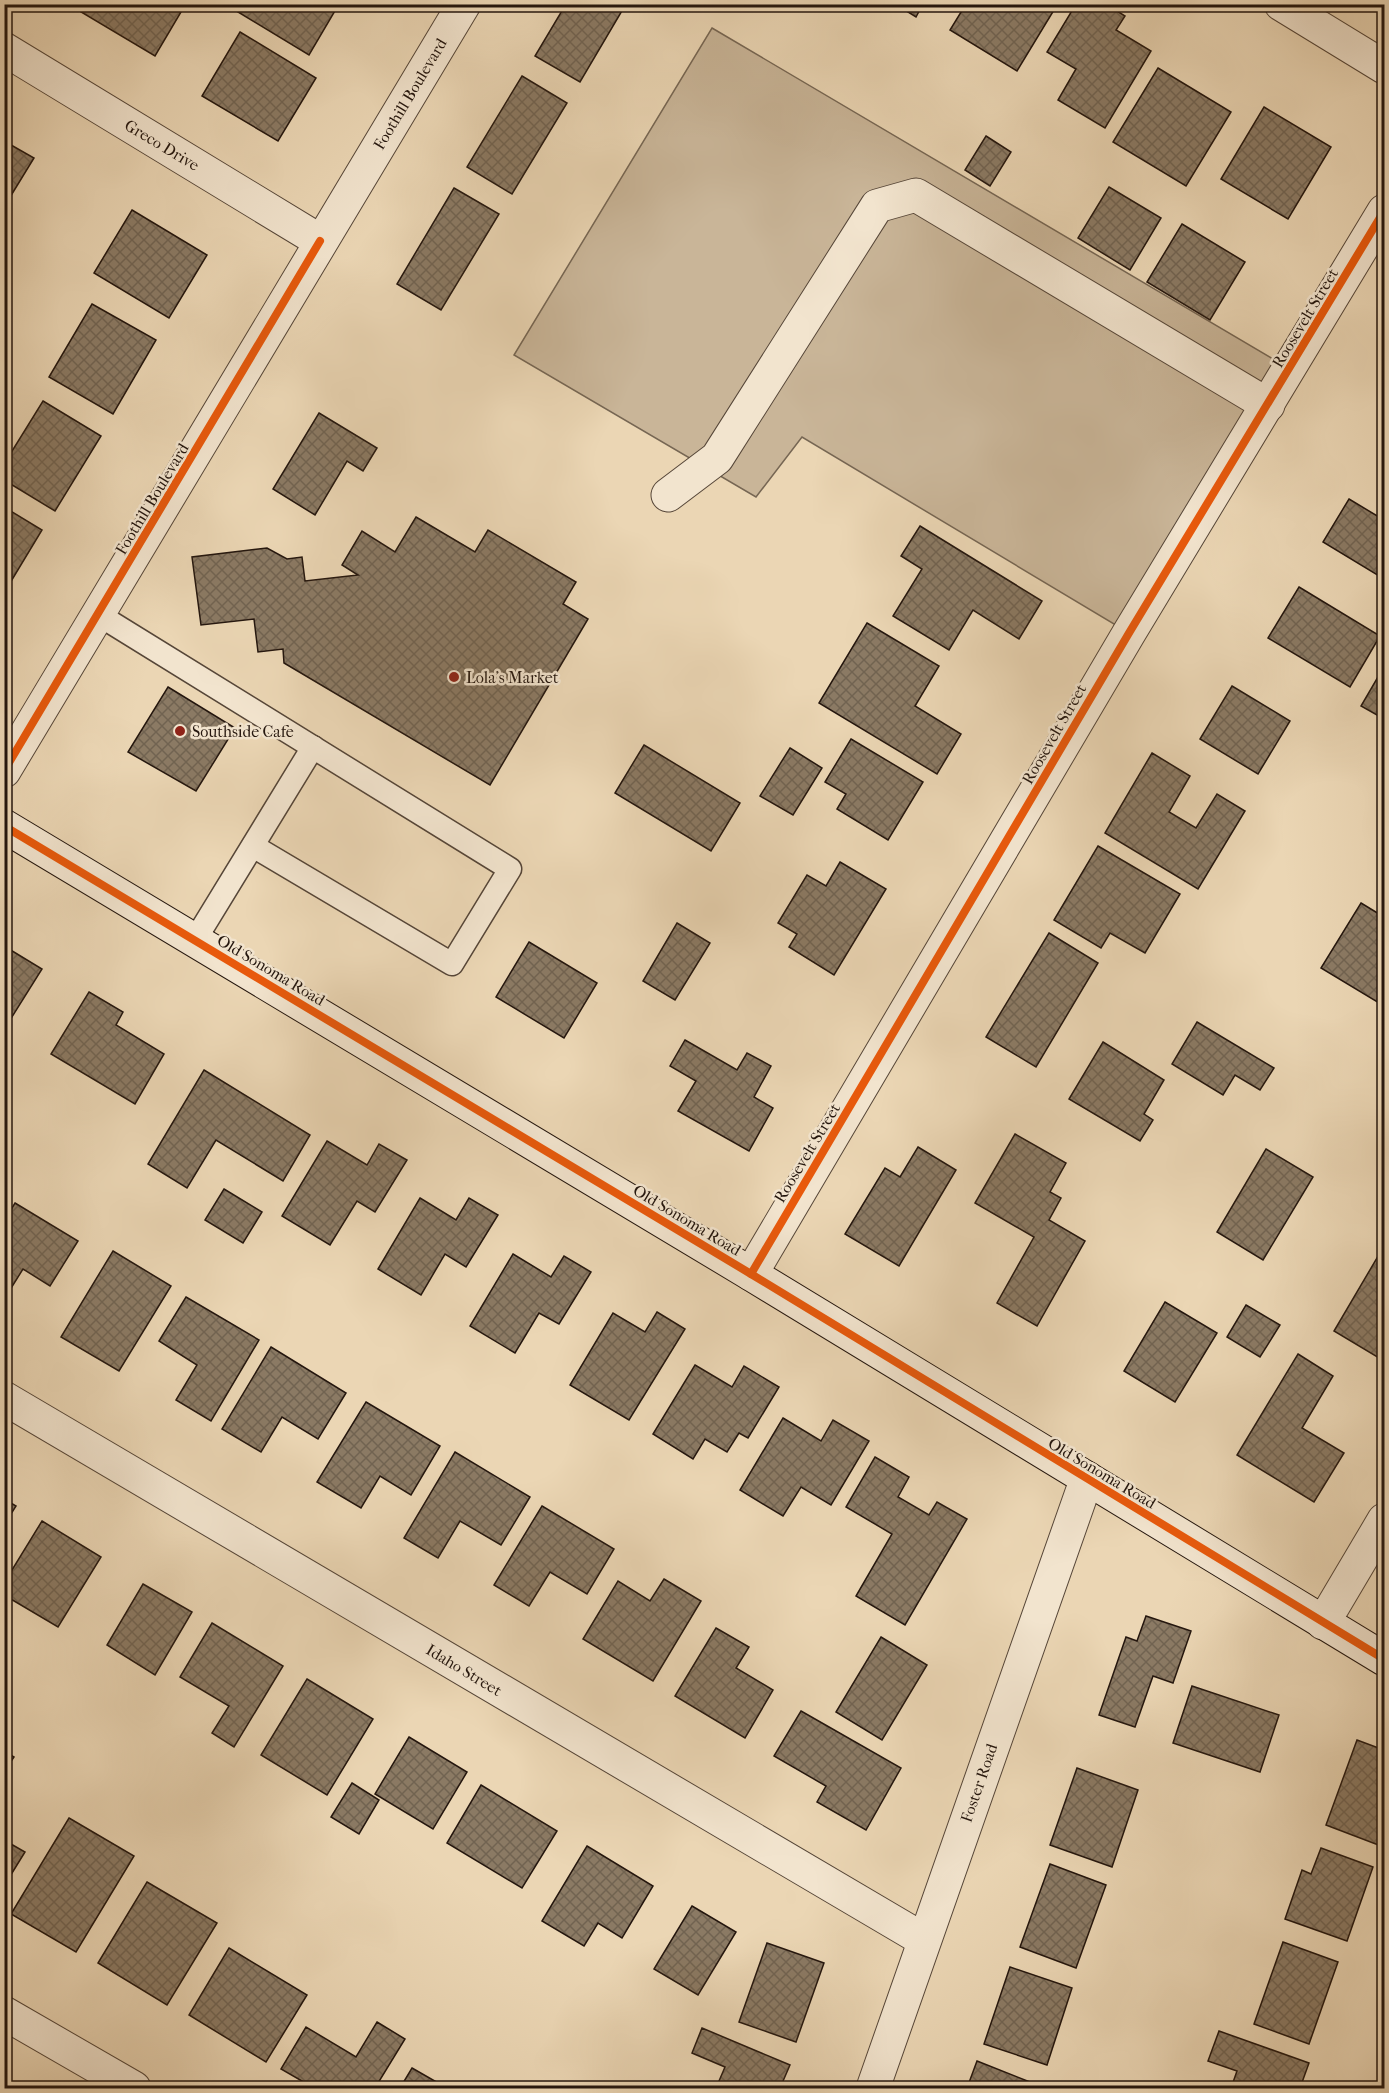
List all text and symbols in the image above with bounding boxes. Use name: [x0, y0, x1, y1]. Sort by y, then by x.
street label: Foothill Boulevard: [369, 35, 451, 153]
street label: Greco Drive: [121, 115, 203, 175]
street label: Roosevelt Street: [1268, 265, 1342, 371]
street label: Foothill Boulevard: [111, 440, 193, 558]
place label: Lola’s Market: [466, 668, 559, 687]
marker: Lola’s Market: [447, 670, 461, 684]
street label: Roosevelt Street: [1018, 680, 1091, 787]
place label: Southside Cafe: [192, 722, 294, 741]
marker: Southside Cafe: [173, 724, 187, 738]
street label: Old Sonoma Road: [214, 930, 329, 1010]
street label: Roosevelt Street: [770, 1100, 844, 1206]
street label: Old Sonoma Road: [630, 1180, 745, 1260]
street label: Old Sonoma Road: [1045, 1433, 1160, 1513]
street label: Idaho Street: [423, 1640, 506, 1700]
street label: Foster Road: [957, 1741, 1001, 1825]

